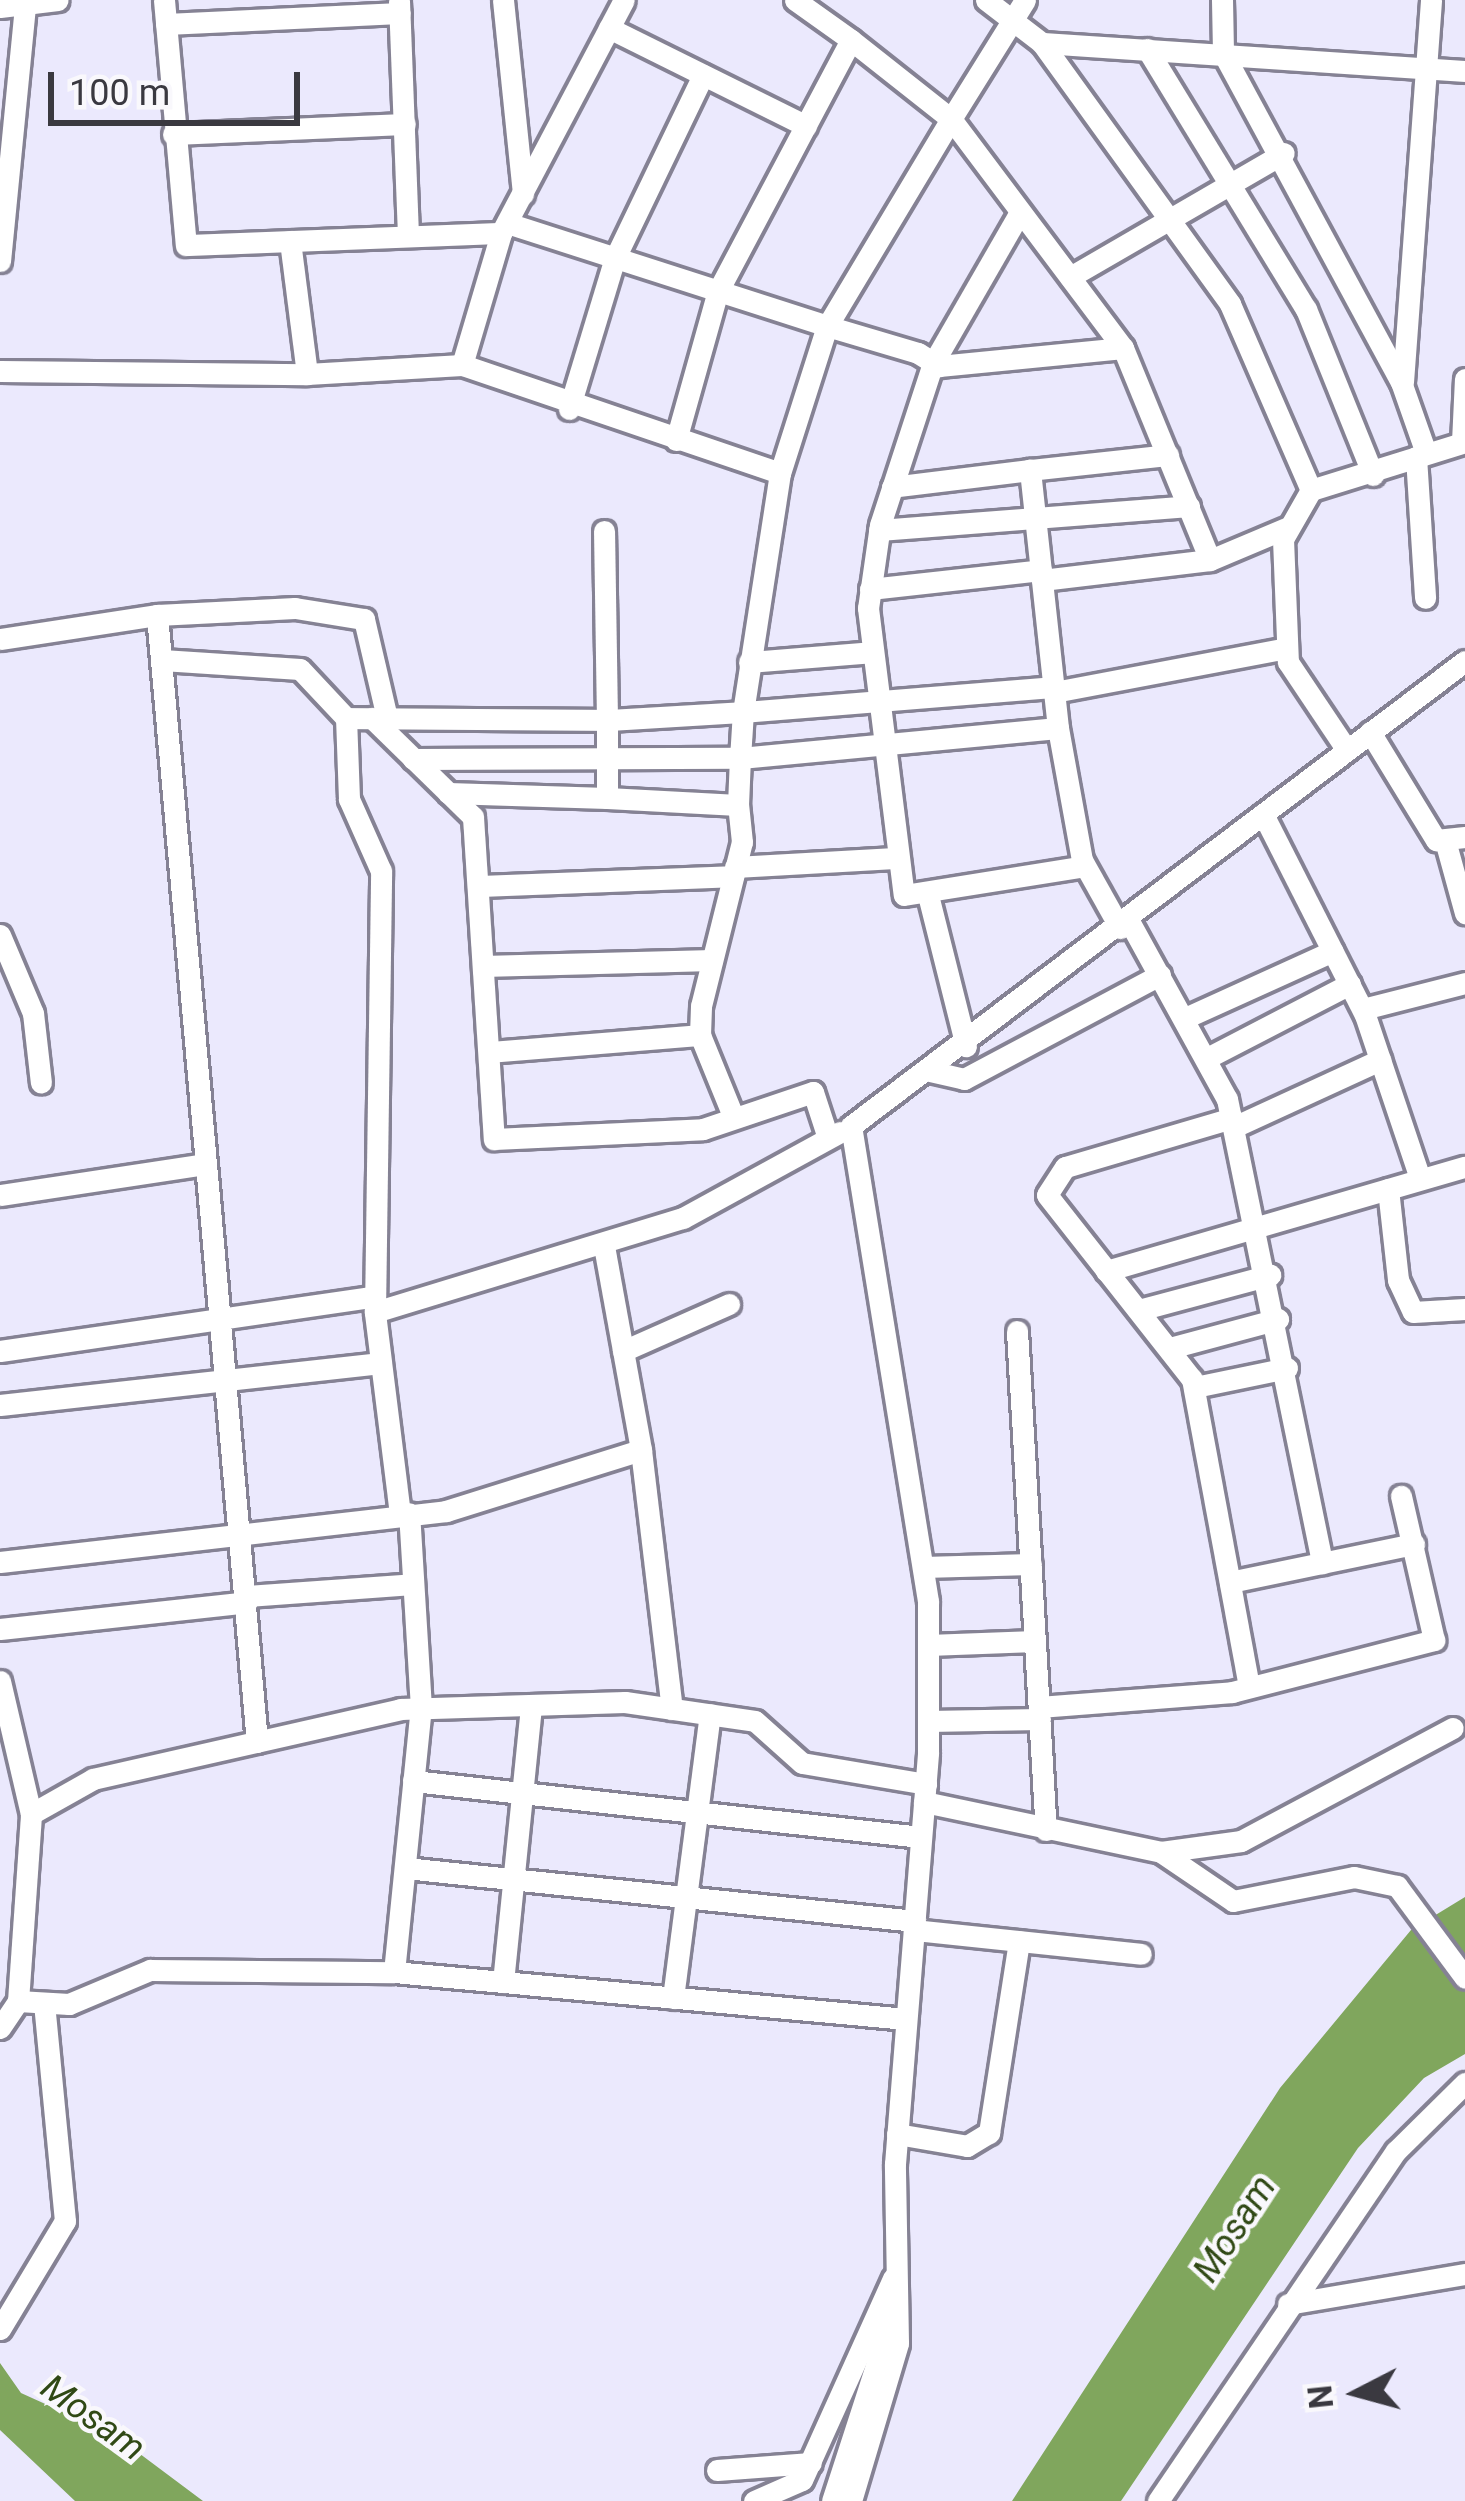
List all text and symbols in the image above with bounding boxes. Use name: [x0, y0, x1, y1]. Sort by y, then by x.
scale bar: [54, 48, 306, 122]
text: 100 m: [69, 72, 170, 114]
water label: Mosam: [1185, 2168, 1285, 2290]
north arrow: [1297, 2333, 1417, 2453]
water label: Mosam: [33, 2366, 153, 2470]
text: N: [1300, 2383, 1341, 2410]

